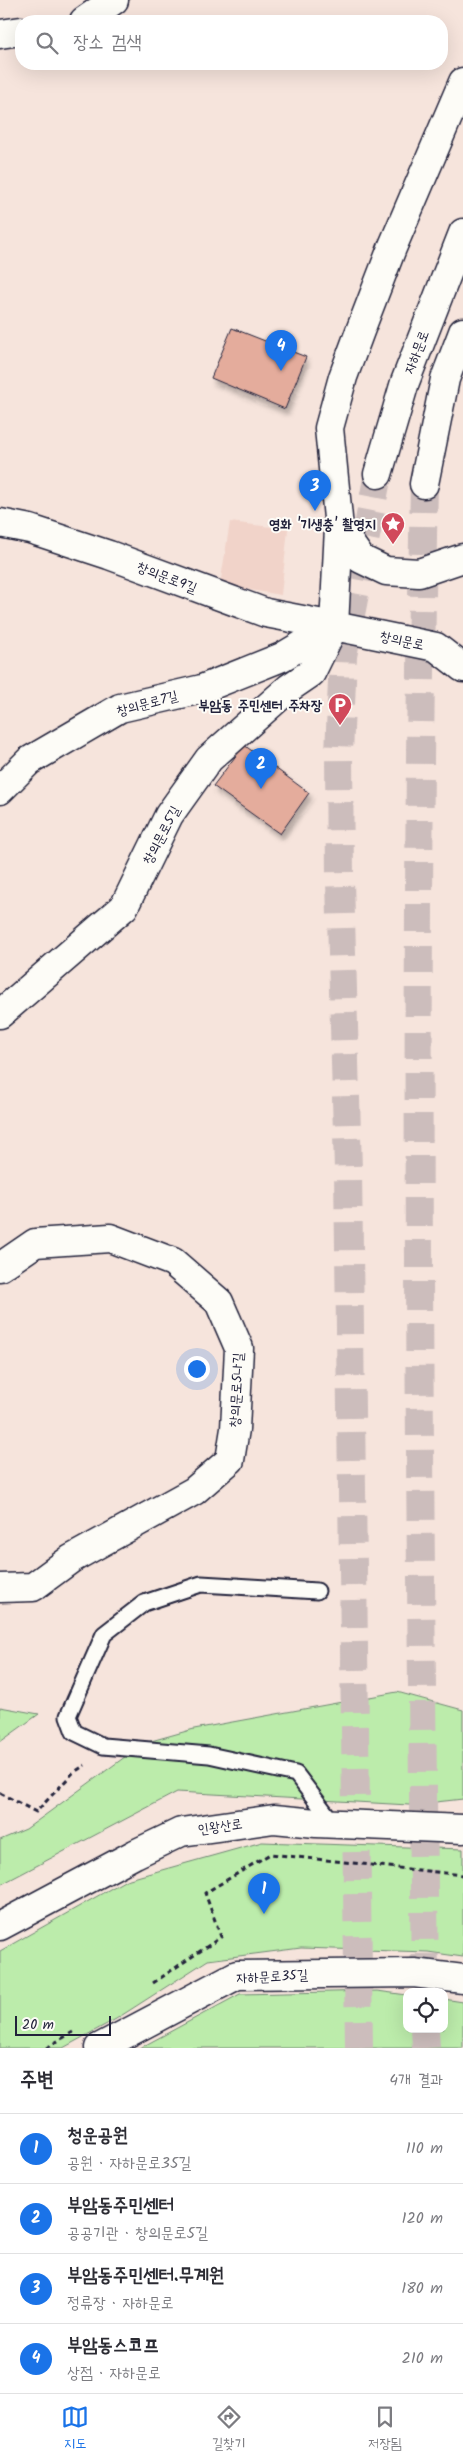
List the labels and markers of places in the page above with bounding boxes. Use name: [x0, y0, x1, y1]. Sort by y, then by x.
pin: 4: [265, 330, 297, 371]
pin: 3: [299, 470, 331, 511]
place icon: 영화 '기생충' 촬영지: [380, 511, 406, 545]
place label: 영화 '기생충' 촬영지: [269, 514, 376, 536]
parking icon: 부암동 주민센터 주차장: [327, 692, 353, 726]
place label: 부암동 주민센터 주차장: [199, 695, 323, 717]
pin: 2: [245, 748, 277, 789]
pin: 1: [248, 1873, 280, 1914]

